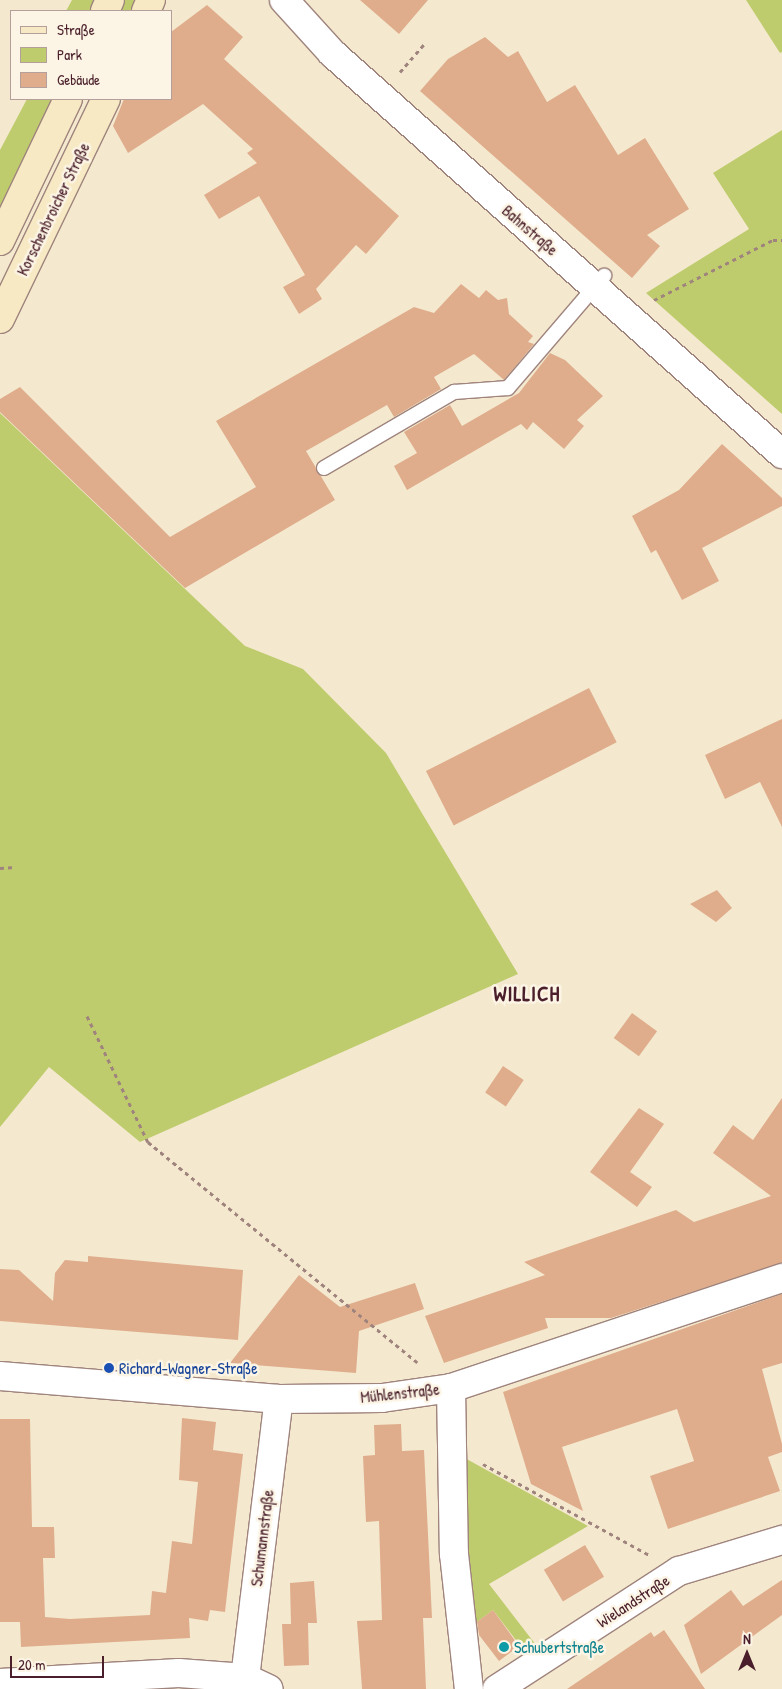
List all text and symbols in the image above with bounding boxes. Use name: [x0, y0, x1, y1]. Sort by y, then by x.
legend: [10, 10, 172, 100]
text: Straße: [57, 19, 95, 40]
text: Park: [57, 44, 82, 65]
text: Gebäude: [57, 69, 100, 90]
street label: Korschenbroicher Straße: [12, 139, 94, 279]
street label: Bahnstraße: [498, 201, 562, 259]
district label: WILLICH: [493, 981, 561, 1007]
place label: Richard-Wagner-Straße: [119, 1358, 257, 1378]
marker: Richard-Wagner-Straße: [103, 1362, 115, 1374]
street label: Mühlenstraße: [360, 1379, 440, 1407]
street label: Schumannstraße: [247, 1489, 277, 1587]
street label: Wielandstraße: [593, 1570, 673, 1632]
north arrow: [722, 1629, 772, 1679]
text: N: [743, 1629, 751, 1648]
place label: Schubertstraße: [514, 1637, 604, 1657]
marker: Schubertstraße: [498, 1641, 510, 1653]
scale bar: [12, 1646, 106, 1678]
text: 20 m: [18, 1654, 45, 1675]

